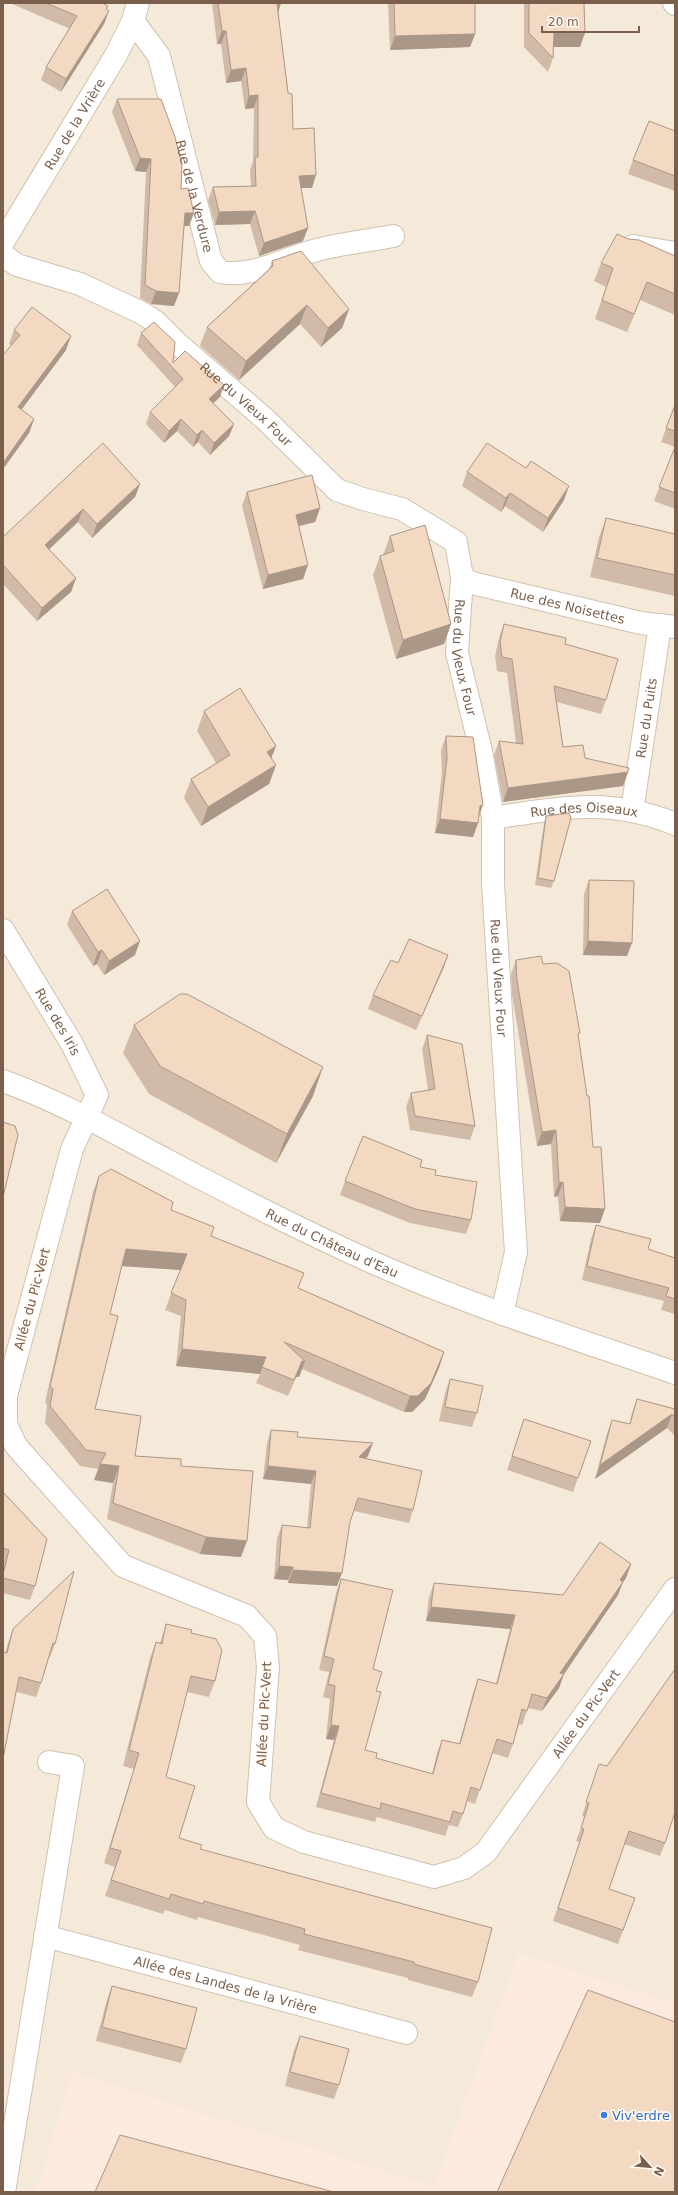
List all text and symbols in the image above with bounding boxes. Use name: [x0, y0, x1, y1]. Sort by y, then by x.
scale bar: [542, 8, 639, 34]
text: 20 m: [548, 15, 579, 29]
street label: Rue de la Vrière: [41, 76, 108, 172]
street label: Rue de la Verdure: [173, 138, 216, 254]
street label: Rue du Vieux Four: [197, 359, 296, 449]
street label: Rue des Noisettes: [509, 585, 627, 626]
street label: Rue du Vieux Four: [449, 598, 480, 718]
street label: Rue du Puits: [633, 677, 659, 759]
street label: Rue des Oiseaux: [529, 800, 640, 820]
street label: Rue du Vieux Four: [488, 918, 510, 1038]
street label: Rue des Iris: [32, 985, 84, 1058]
street label: Rue du Château d'Eau: [263, 1205, 401, 1280]
street label: Allée du Pic-Vert: [11, 1246, 53, 1352]
street label: Allée du Pic-Vert: [254, 1661, 274, 1767]
street label: Allée du Pic-Vert: [549, 1666, 623, 1760]
street label: Allée des Landes de la Vrière: [132, 1953, 319, 2016]
place label: Viv'erdre: [612, 2108, 670, 2123]
marker: Viv'erdre: [599, 2110, 609, 2120]
north arrow: [630, 2147, 670, 2187]
text: N: [651, 2164, 666, 2178]

